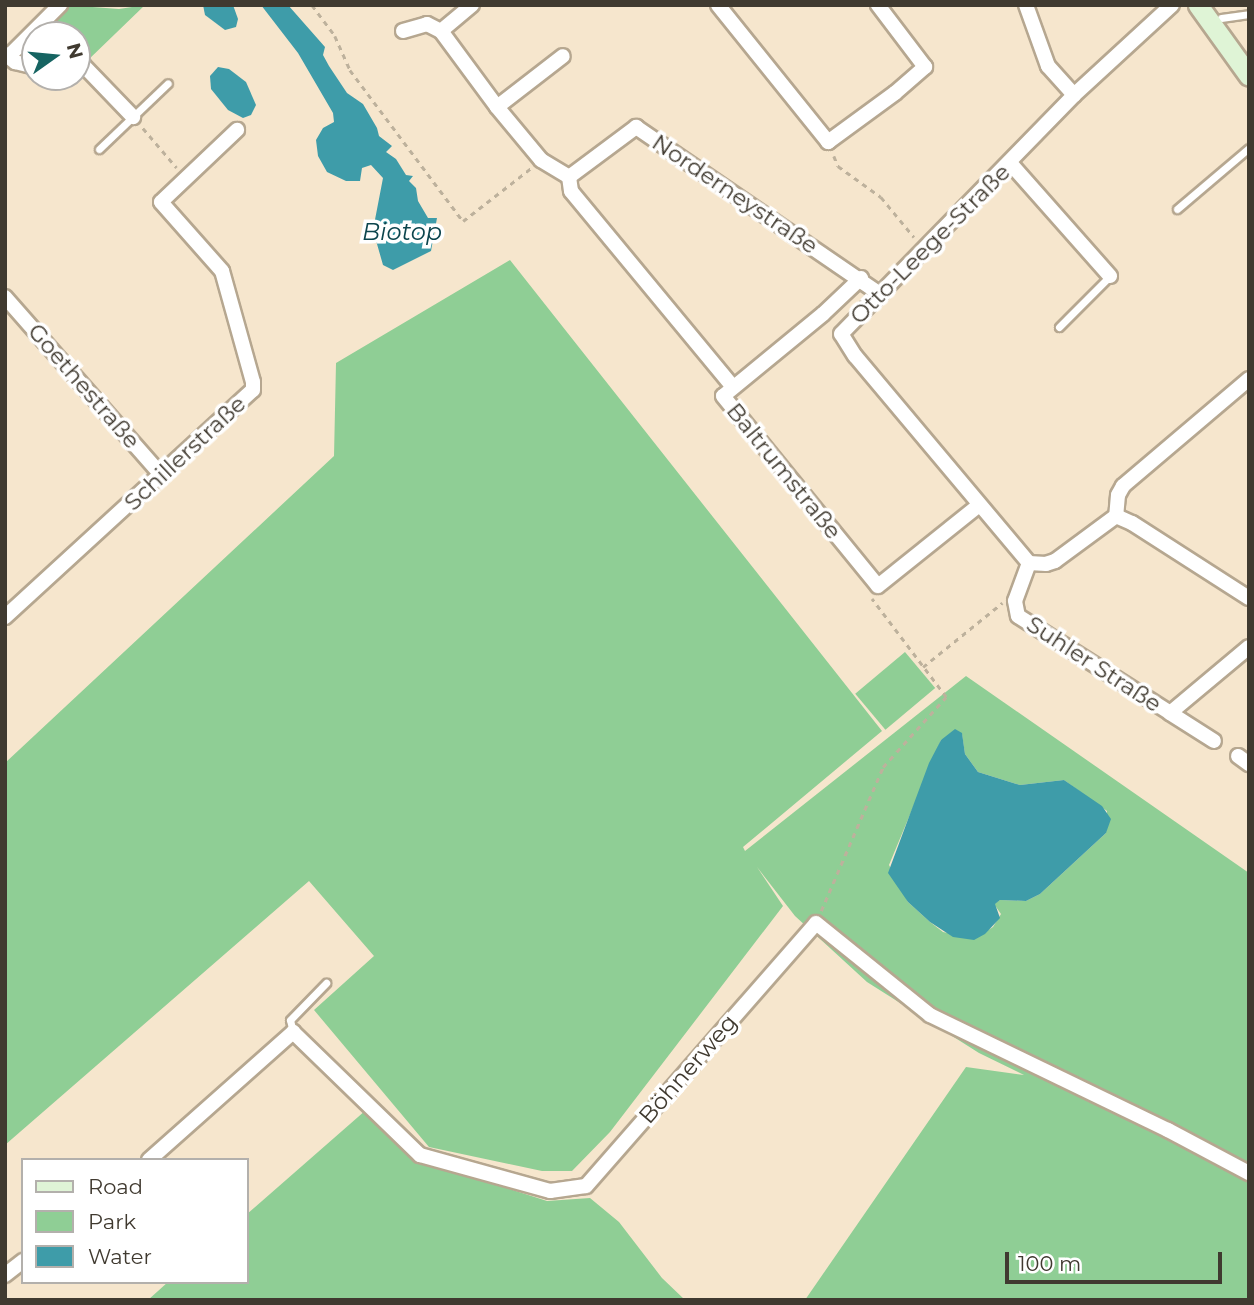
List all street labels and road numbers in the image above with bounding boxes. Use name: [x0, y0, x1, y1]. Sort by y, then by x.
street label: Norderneystraße: [647, 128, 823, 260]
street label: Otto-Leege-Straße: [844, 158, 1016, 330]
street label: Goethestraße: [22, 318, 146, 454]
street label: Schillerstraße: [119, 390, 251, 516]
street label: Baltrumstraße: [721, 397, 847, 545]
street label: Suhler Straße: [1021, 610, 1167, 718]
street label: Böhnerweg: [633, 1009, 743, 1129]

